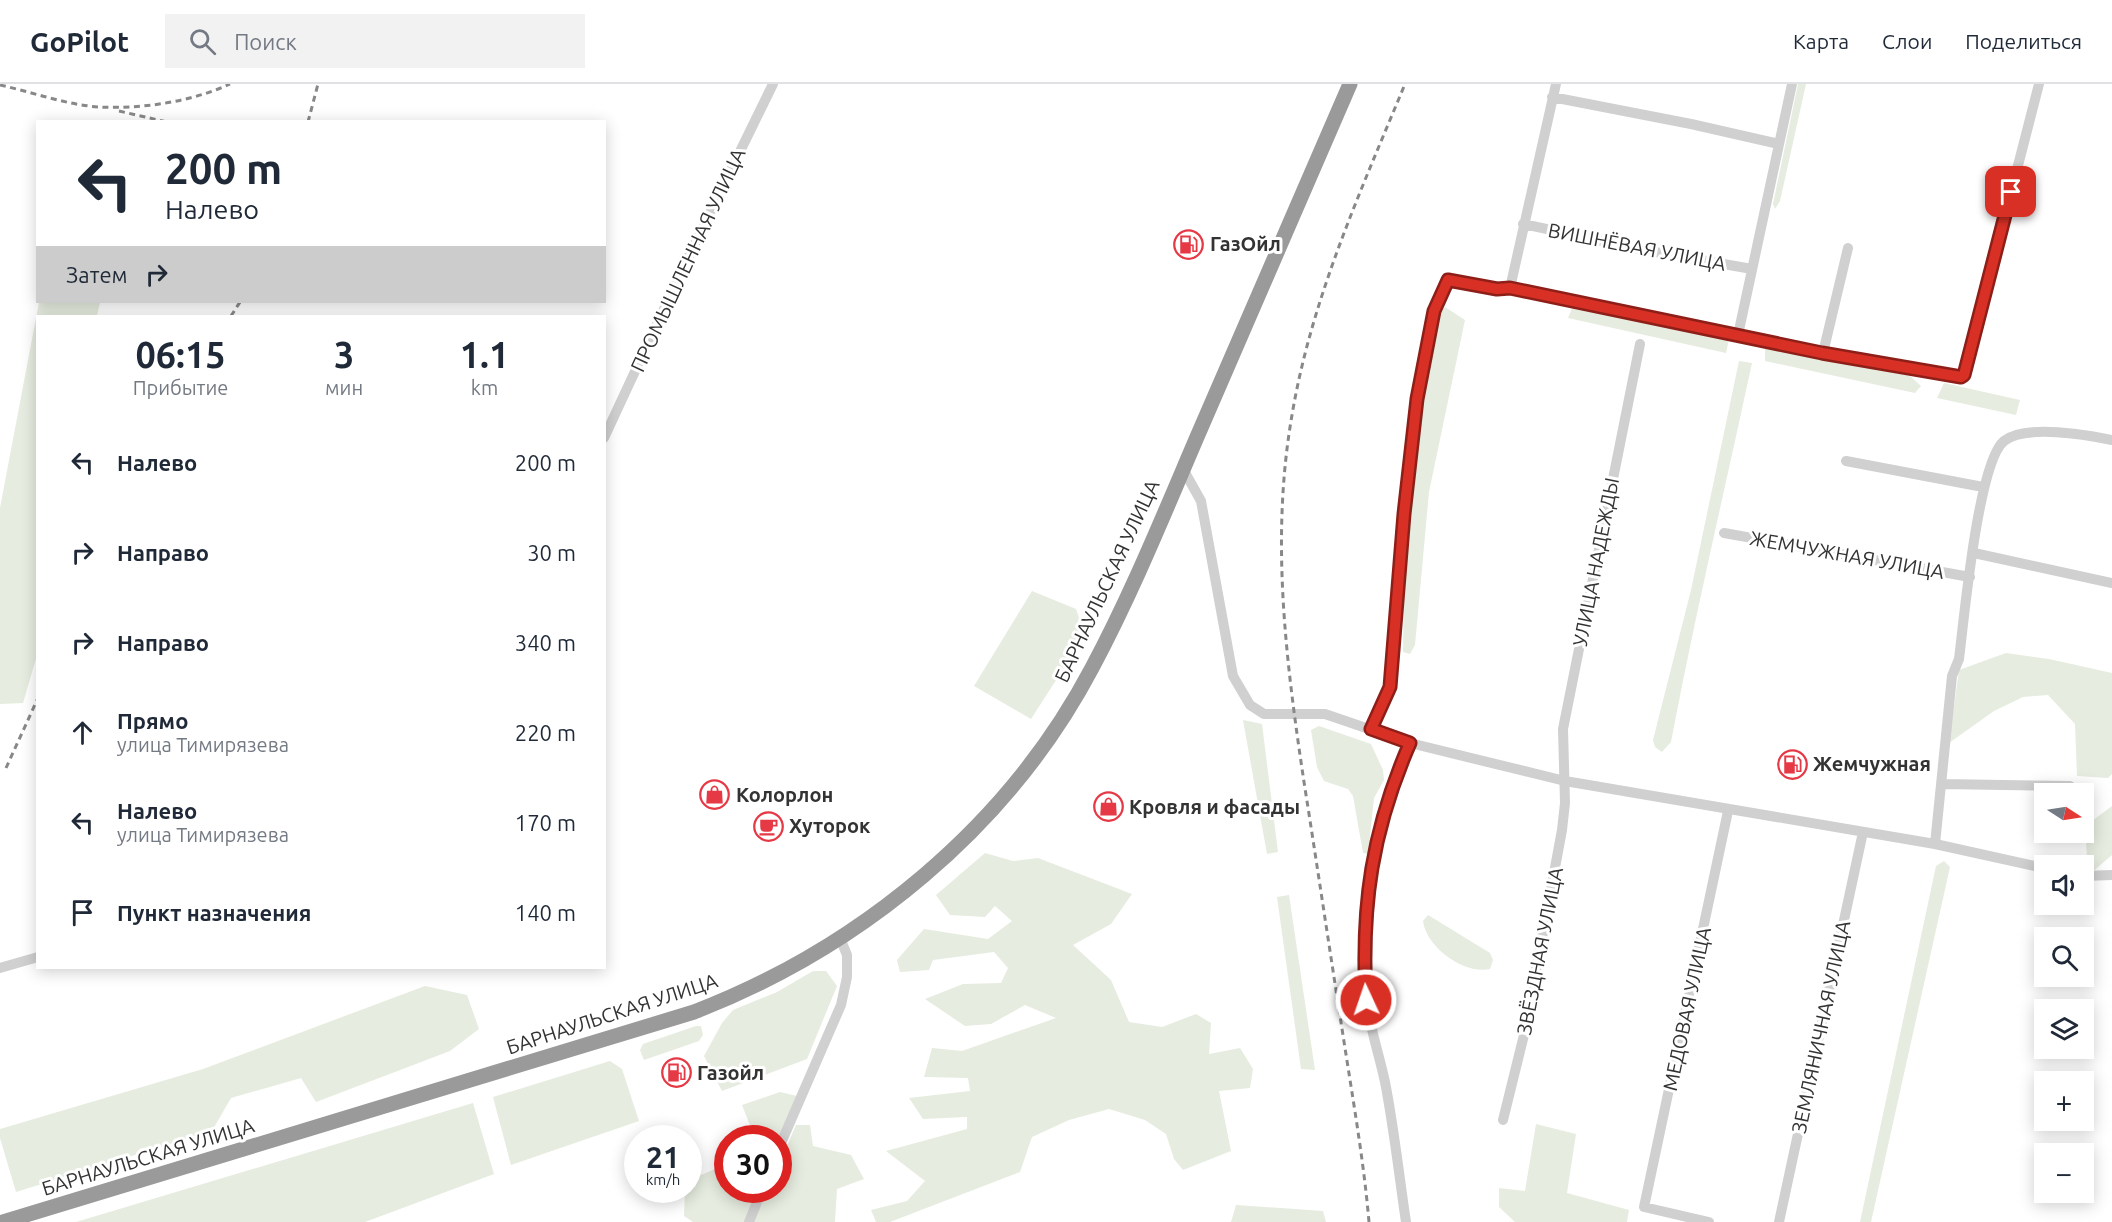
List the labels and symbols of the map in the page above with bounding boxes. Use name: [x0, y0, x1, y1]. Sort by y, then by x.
street label: ПРОМЫШЛЕННАЯ УЛИЦА: [626, 144, 750, 375]
pin: [1985, 166, 2036, 217]
street label: ВИШНЁВАЯ УЛИЦА: [1546, 218, 1728, 275]
fuel station icon: ГазОйл: [1173, 228, 1205, 260]
place label: ГазОйл: [1210, 232, 1281, 255]
street label: БАРНАУЛЬСКАЯ УЛИЦА: [1049, 476, 1164, 686]
street label: УЛИЦА НАДЕЖДЫ: [1568, 476, 1623, 648]
street label: ЖЕМЧУЖНАЯ УЛИЦА: [1748, 526, 1946, 583]
fuel station icon: Жемчужная: [1776, 748, 1808, 780]
place label: Жемчужная: [1813, 752, 1931, 775]
shop icon: Колорлон: [699, 779, 731, 811]
place label: Колорлон: [736, 783, 833, 806]
north arrow: [2034, 783, 2094, 843]
shop icon: Кровля и фасады: [1092, 791, 1124, 823]
place label: Кровля и фасады: [1129, 795, 1300, 818]
cafe icon: Хуторок: [752, 810, 784, 842]
place label: Хуторок: [789, 814, 871, 837]
street label: ЗВЁЗДНАЯ УЛИЦА: [1512, 865, 1567, 1037]
street label: ЗЕМЛЯНИЧНАЯ УЛИЦА: [1787, 918, 1854, 1135]
street label: МЕДОВАЯ УЛИЦА: [1658, 925, 1715, 1093]
street label: БАРНАУЛЬСКАЯ УЛИЦА: [503, 968, 720, 1059]
position arrow: [1334, 968, 1398, 1032]
fuel station icon: Газойл: [660, 1057, 692, 1089]
place label: Газойл: [697, 1061, 764, 1084]
street label: БАРНАУЛЬСКАЯ УЛИЦА: [39, 1113, 257, 1200]
speed limit sign: 30: [714, 1125, 792, 1203]

